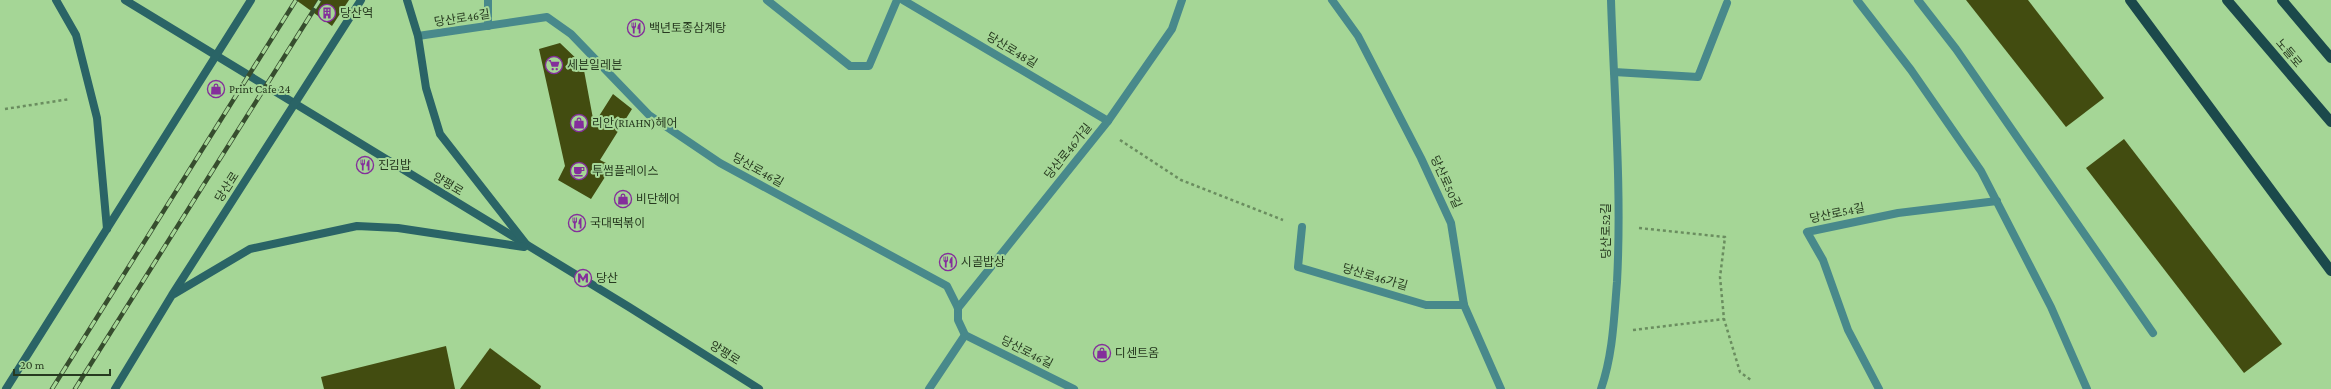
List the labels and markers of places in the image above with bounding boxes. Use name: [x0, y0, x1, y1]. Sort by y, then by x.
building icon: 당산역: [317, 3, 337, 23]
place label: 당산역: [340, 6, 373, 20]
restaurant icon: 백년토종삼계탕: [626, 18, 646, 38]
place label: 백년토종삼계탕: [649, 21, 726, 35]
supermarket icon: 세븐일레븐: [544, 55, 564, 75]
place label: 세븐일레븐: [567, 58, 622, 72]
shop icon: Print Cafe 24: [206, 79, 226, 99]
place label: Print Cafe 24: [229, 82, 291, 96]
shop icon: 리안(RIAHN)헤어: [569, 113, 589, 133]
place label: 리안(RIAHN)헤어: [592, 116, 677, 130]
restaurant icon: 진김밥: [355, 155, 375, 175]
place label: 진김밥: [378, 158, 411, 172]
cafe icon: 투썸플레이스: [569, 161, 589, 181]
place label: 투썸플레이스: [592, 164, 658, 178]
shop icon: 비단헤어: [613, 189, 633, 209]
place label: 비단헤어: [636, 192, 680, 206]
restaurant icon: 국대떡볶이: [567, 213, 587, 233]
place label: 국대떡볶이: [590, 216, 645, 230]
restaurant icon: 시골밥상: [938, 252, 958, 272]
place label: 시골밥상: [961, 255, 1005, 269]
metro station icon: 당산: [573, 268, 593, 288]
place label: 당산: [596, 271, 618, 285]
shop icon: 디센트옴: [1092, 343, 1112, 363]
place label: 디센트옴: [1115, 346, 1159, 360]

